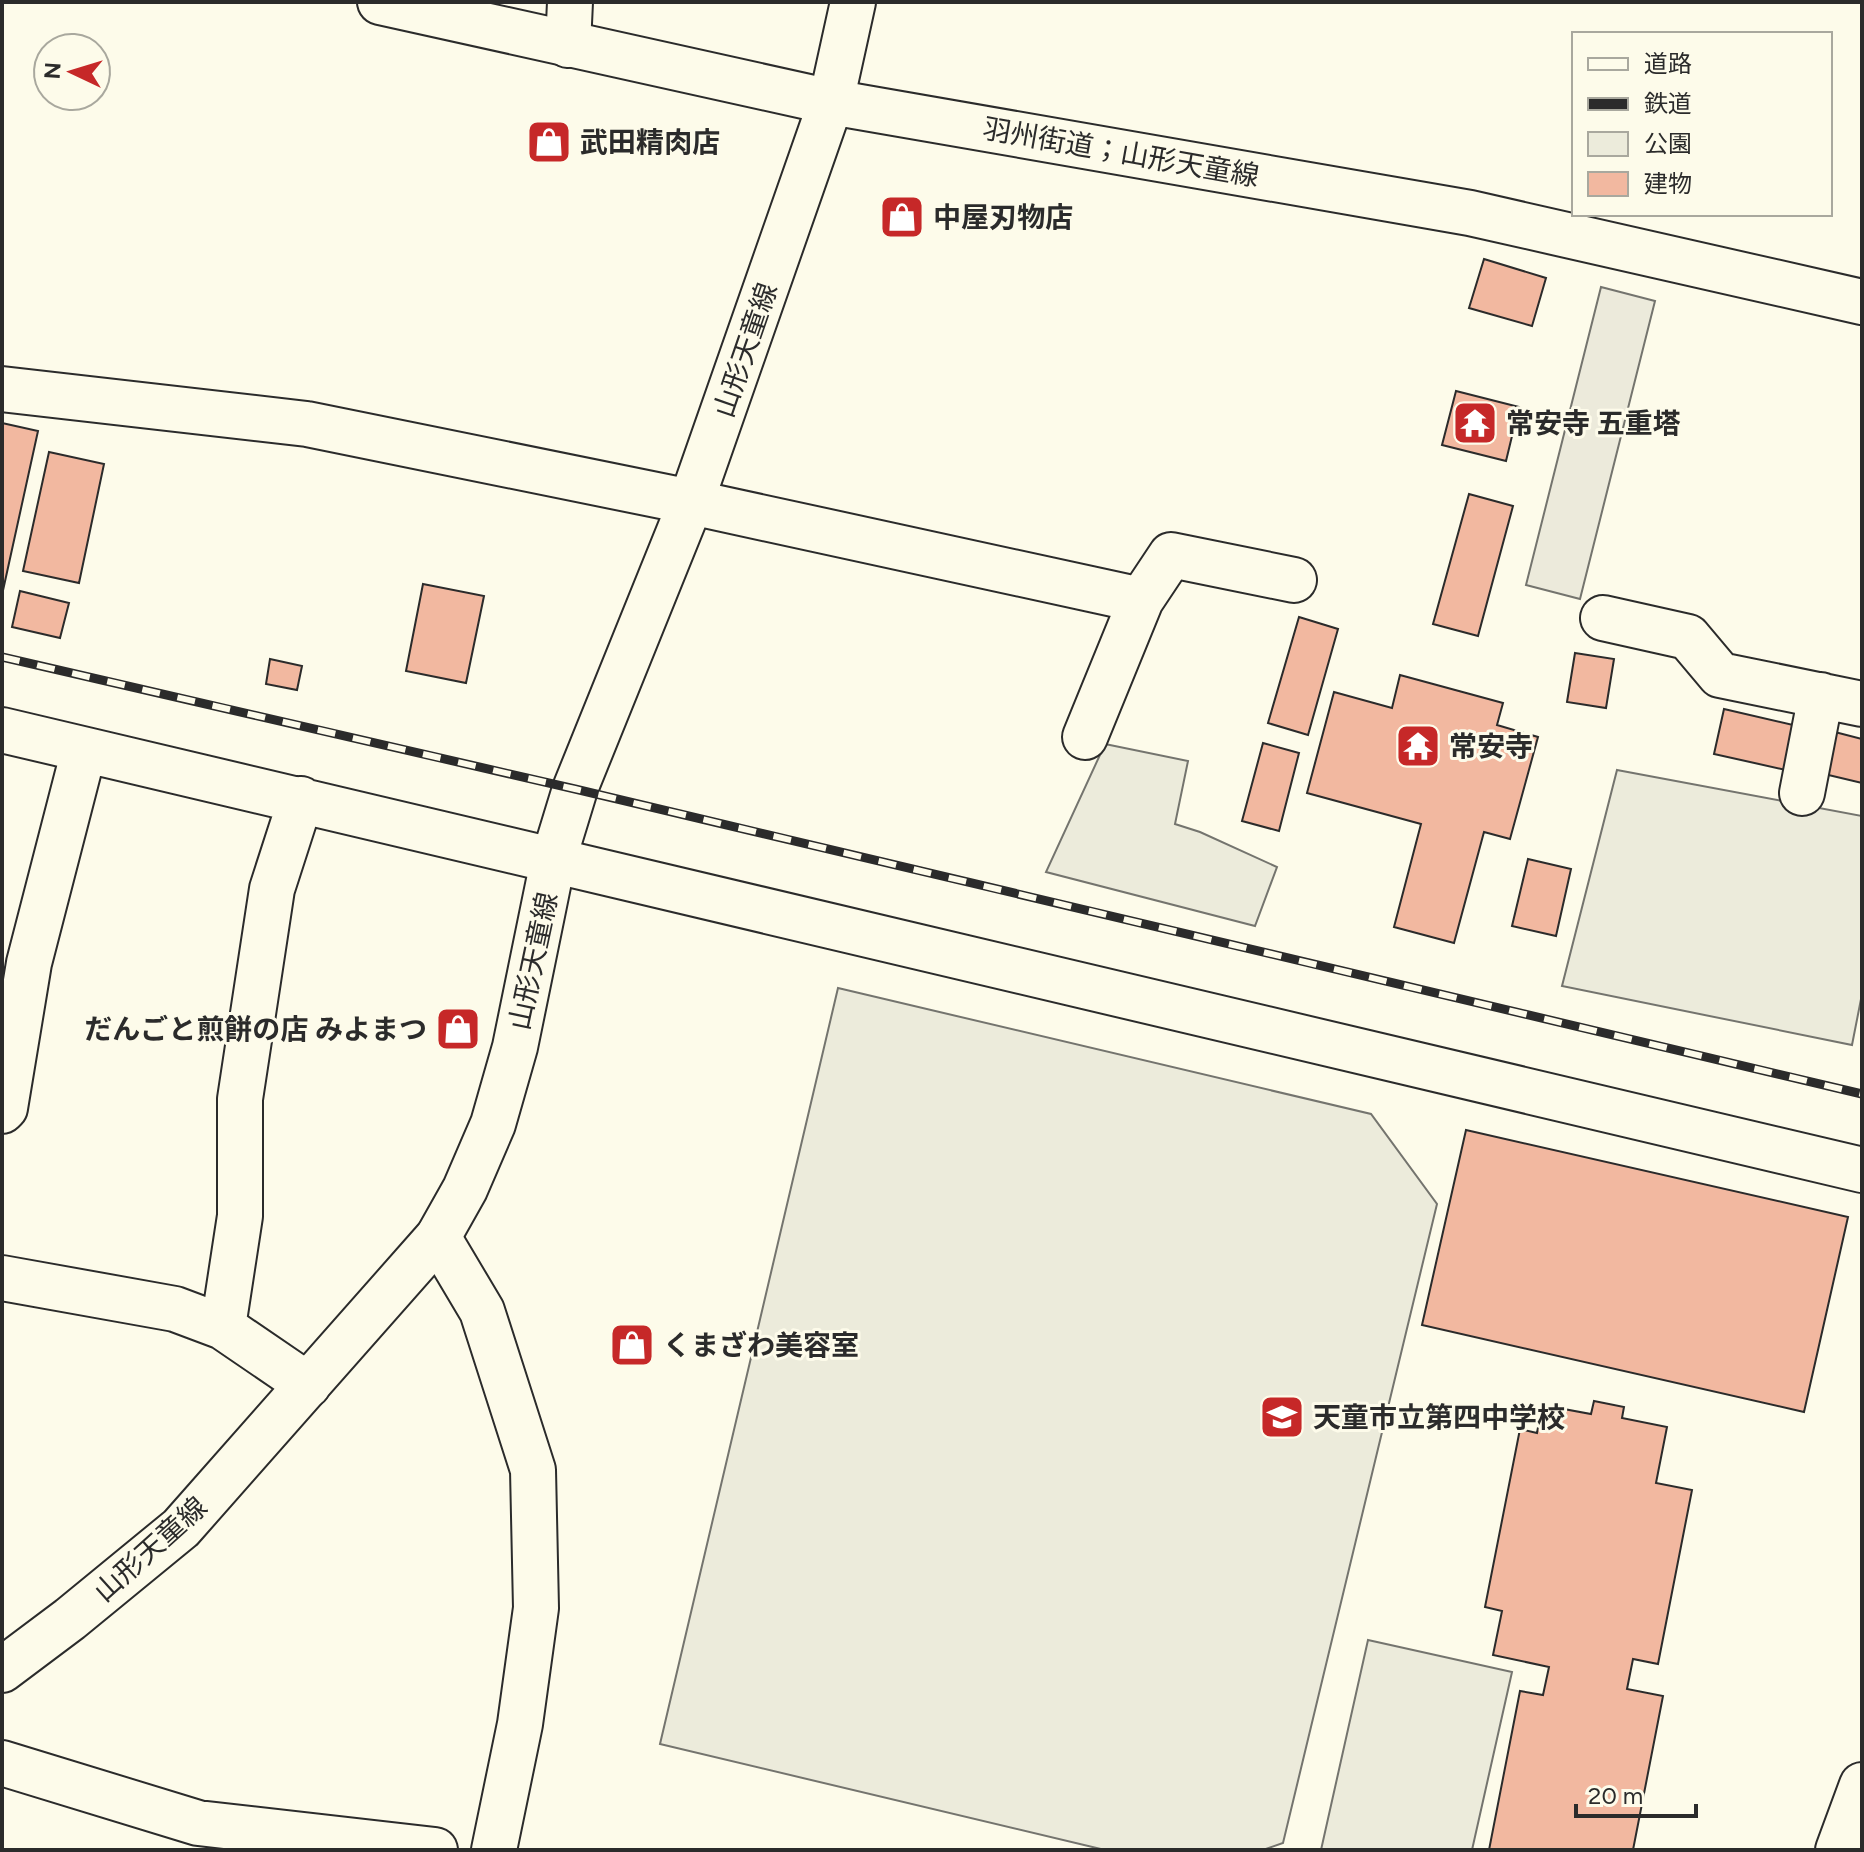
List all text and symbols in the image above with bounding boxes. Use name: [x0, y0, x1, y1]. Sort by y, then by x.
north arrow: [32, 32, 112, 112]
legend: [1572, 32, 1832, 216]
text: 道路: [1644, 49, 1692, 78]
text: N: [38, 61, 67, 80]
text: 鉄道: [1644, 89, 1692, 118]
street label: 羽州街道；山形天童線: [980, 111, 1262, 193]
shop icon: 武田精肉店: [525, 118, 573, 166]
place label: 武田精肉店: [580, 125, 720, 159]
text: 公園: [1644, 129, 1692, 158]
text: 建物: [1644, 169, 1692, 198]
shop icon: 中屋刃物店: [878, 193, 926, 241]
place label: 中屋刃物店: [933, 200, 1073, 234]
street label: 山形天童線: [706, 278, 784, 422]
temple icon: 常安寺 五重塔: [1451, 399, 1499, 447]
place label: 常安寺 五重塔: [1506, 406, 1681, 440]
temple icon: 常安寺: [1394, 722, 1442, 770]
place label: 常安寺: [1449, 729, 1533, 763]
street label: 山形天童線: [502, 889, 564, 1033]
shop icon: だんごと煎餅の店 みよまつ: [434, 1005, 482, 1053]
place label: だんごと煎餅の店 みよまつ: [84, 1012, 427, 1046]
shop icon: くまざわ美容室: [608, 1321, 656, 1369]
place label: くまざわ美容室: [663, 1328, 859, 1362]
school or university icon: 天童市立第四中学校: [1258, 1393, 1306, 1441]
place label: 天童市立第四中学校: [1313, 1400, 1565, 1434]
street label: 山形天童線: [87, 1490, 213, 1608]
scale bar: [1576, 1768, 1696, 1818]
text: 20 m: [1588, 1781, 1643, 1810]

